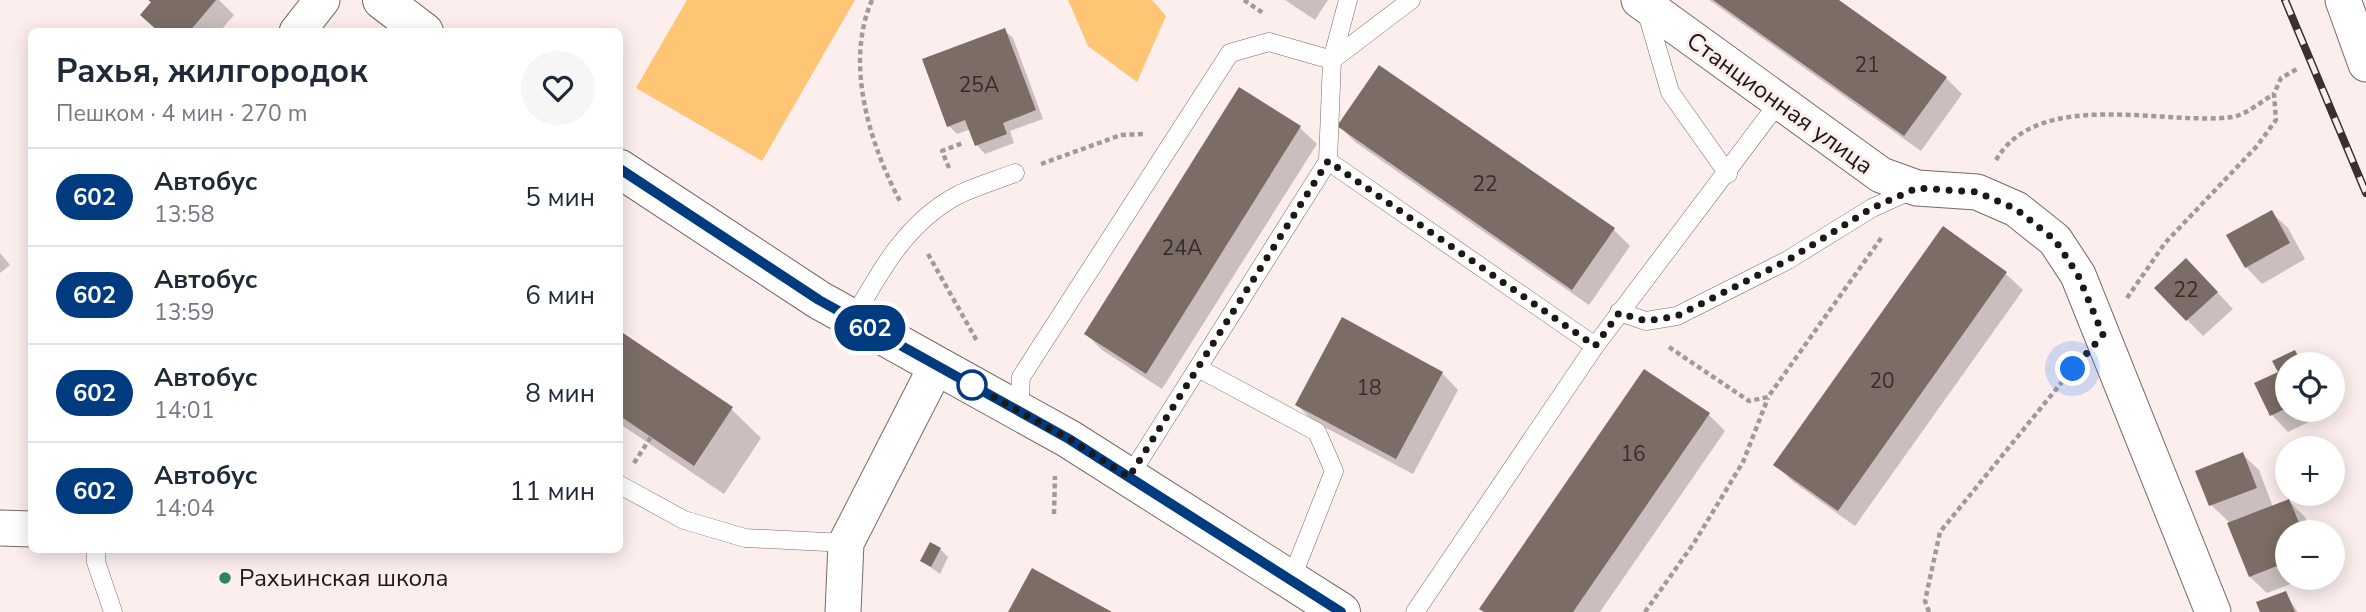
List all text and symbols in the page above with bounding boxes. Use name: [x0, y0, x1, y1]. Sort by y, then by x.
street label: Станционная улица: [1680, 25, 1880, 181]
text: Рахья, жилгородок: [56, 49, 368, 94]
button: heart: [521, 51, 595, 125]
house number: 21: [1854, 51, 1880, 79]
house number: 25А: [959, 71, 999, 99]
text: Пешком · 4 мин · 270 m: [56, 98, 307, 129]
text: Автобус: [154, 164, 257, 199]
house number: 22: [1472, 170, 1498, 198]
text: 5 мин: [525, 180, 595, 215]
text: 602: [73, 181, 116, 213]
text: 13:58: [154, 199, 214, 230]
house number: 24А: [1162, 234, 1202, 262]
text: Автобус: [154, 262, 257, 297]
house number: 22: [2173, 276, 2199, 304]
text: 6 мин: [525, 278, 595, 313]
text: 602: [73, 279, 116, 311]
text: 13:59: [154, 297, 214, 328]
line badge: 602: [830, 305, 910, 351]
text: 602: [848, 312, 892, 344]
your location: [2055, 351, 2090, 386]
map controls: [2275, 352, 2345, 590]
button: locate: [2275, 352, 2345, 422]
text: Автобус: [154, 360, 257, 395]
house number: 20: [1869, 367, 1895, 395]
unlabelled marker: [957, 370, 987, 400]
house number: 18: [1356, 374, 1382, 402]
text: 8 мин: [525, 376, 595, 411]
text: 602: [73, 377, 116, 409]
text: 14:01: [154, 395, 214, 426]
button: +: [2275, 436, 2345, 506]
house number: 16: [1620, 440, 1646, 468]
text: Автобус: [154, 458, 257, 493]
text: 11 мин: [510, 474, 595, 509]
text: 602: [73, 475, 116, 507]
text: 14:04: [154, 493, 214, 524]
button: −: [2275, 520, 2345, 590]
place label: Рахьинская школа: [239, 562, 449, 594]
marker: Рахьинская школа: [217, 570, 233, 586]

